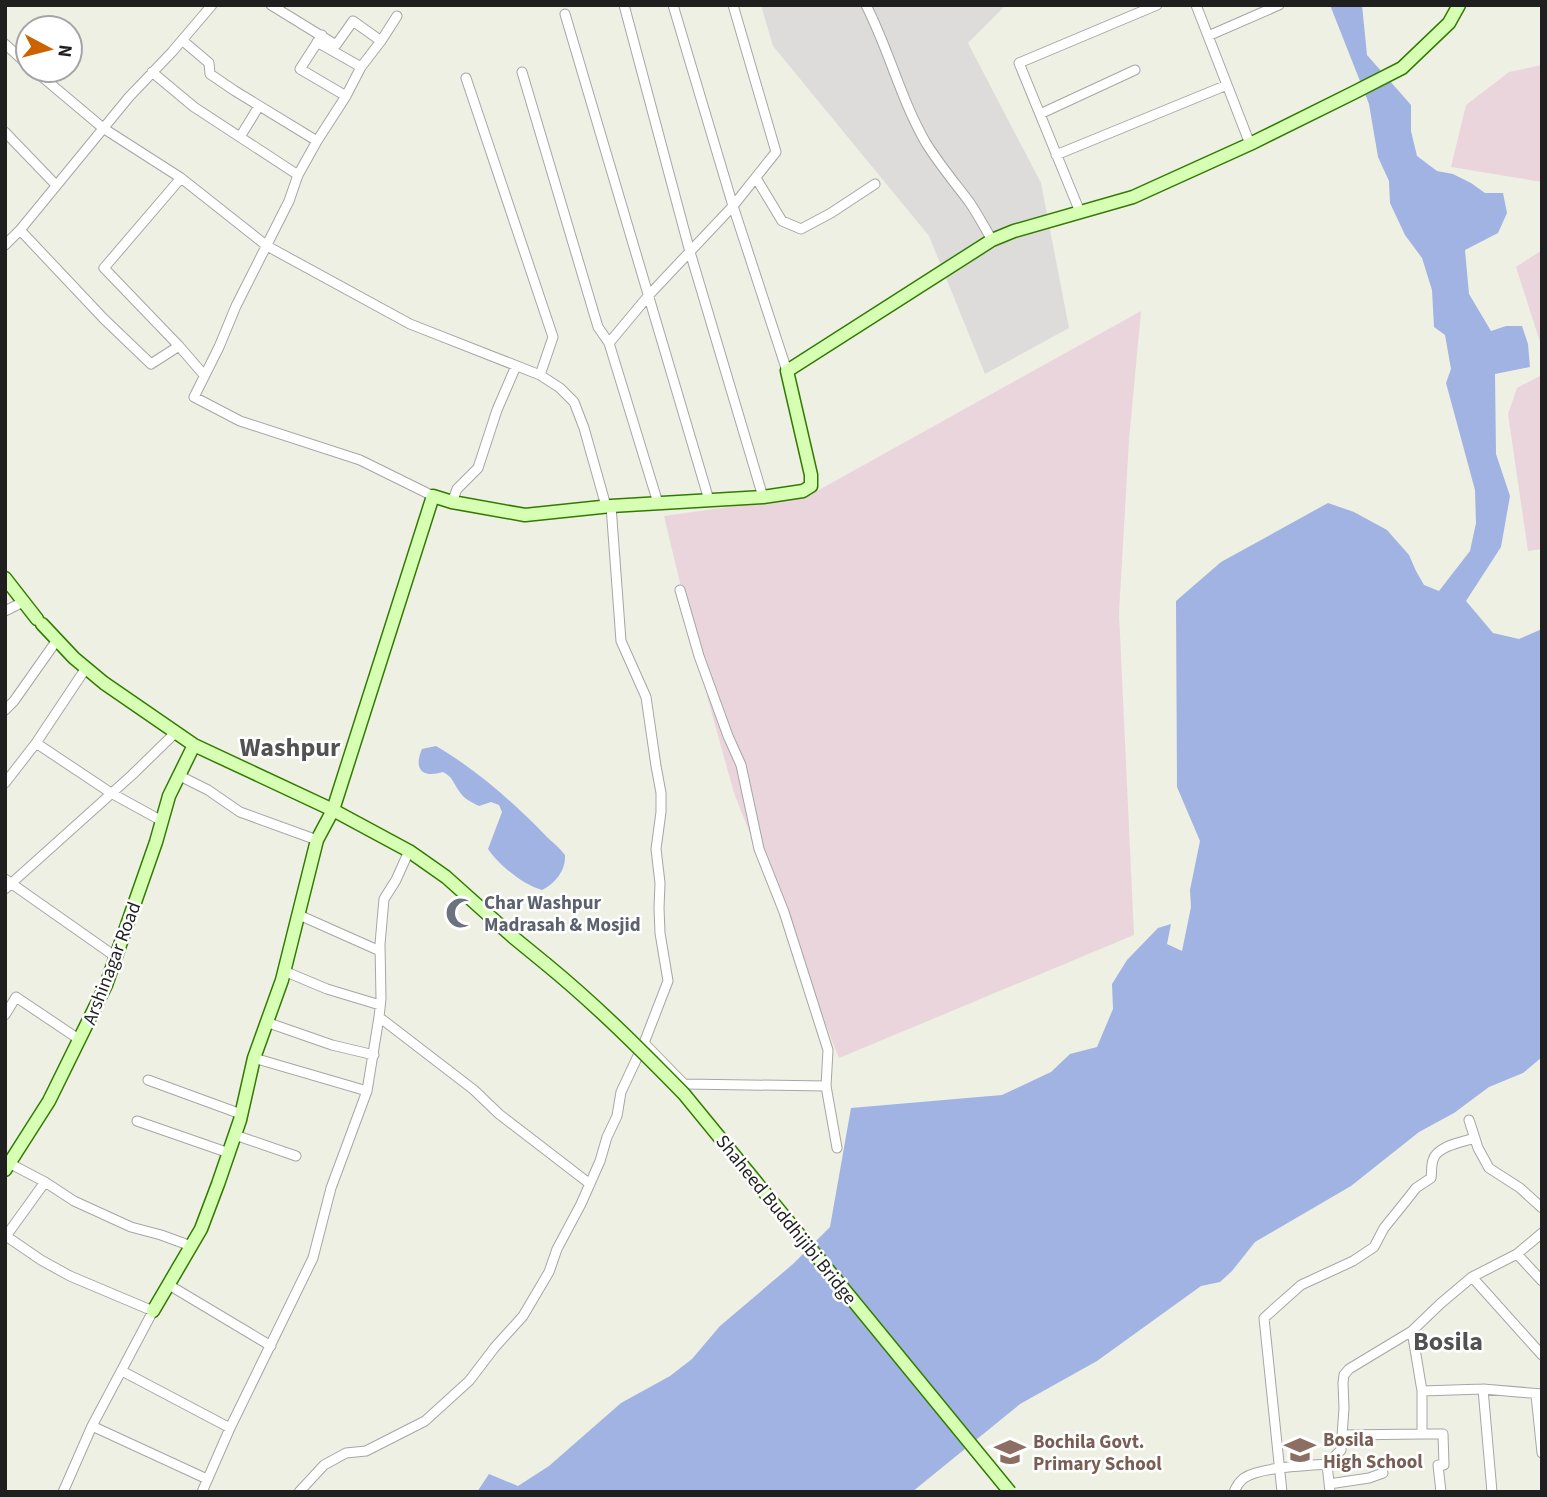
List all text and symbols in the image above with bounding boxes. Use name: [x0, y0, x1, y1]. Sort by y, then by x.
north arrow: [14, 14, 84, 84]
text: N: [50, 43, 79, 59]
district label: Washpur: [240, 729, 341, 766]
place label: Char Washpur Madrasah & Mosjid: [484, 890, 641, 939]
mosque icon: Char Washpur Madrasah & Mosjid: [444, 896, 478, 930]
street label: Arshinagar Road: [77, 898, 148, 1029]
street label: Shaheed Buddhijibi Bridge: [709, 1129, 863, 1311]
district label: Bosila: [1413, 1323, 1483, 1360]
place label: Bosila High School: [1323, 1427, 1423, 1476]
place label: Bochila Govt. Primary School: [1033, 1429, 1162, 1478]
school or university icon: Bosila High School: [1283, 1433, 1317, 1467]
school or university icon: Bochila Govt. Primary School: [993, 1435, 1027, 1469]

